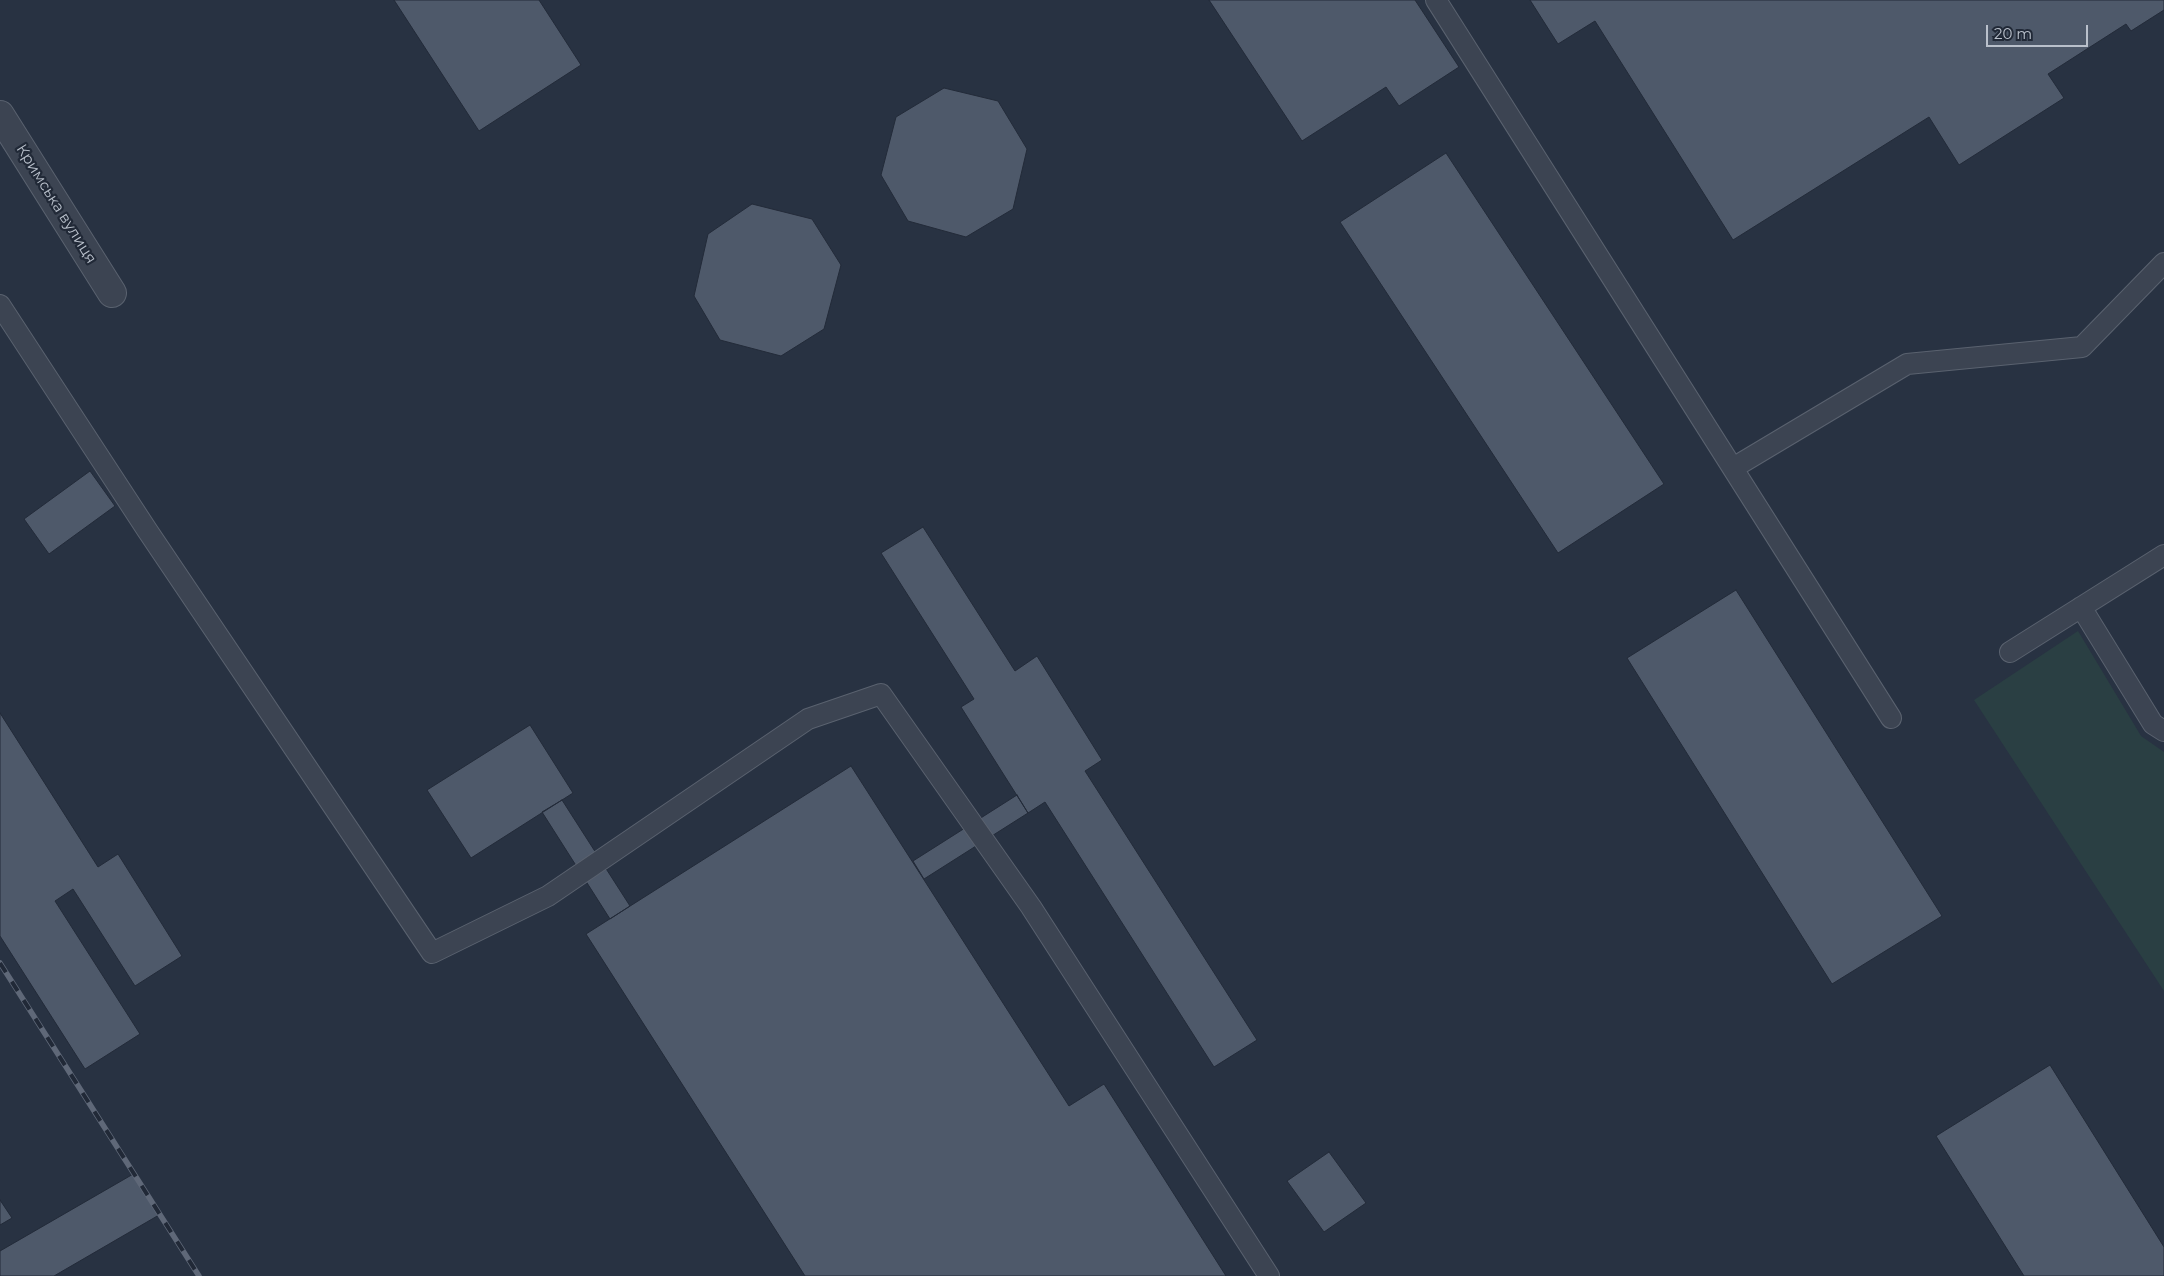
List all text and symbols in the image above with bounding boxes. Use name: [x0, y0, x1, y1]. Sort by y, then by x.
scale bar: [1989, 15, 2092, 47]
text: 20 m: [1994, 24, 2032, 43]
street label: Кримська вулиця: [12, 141, 100, 267]

